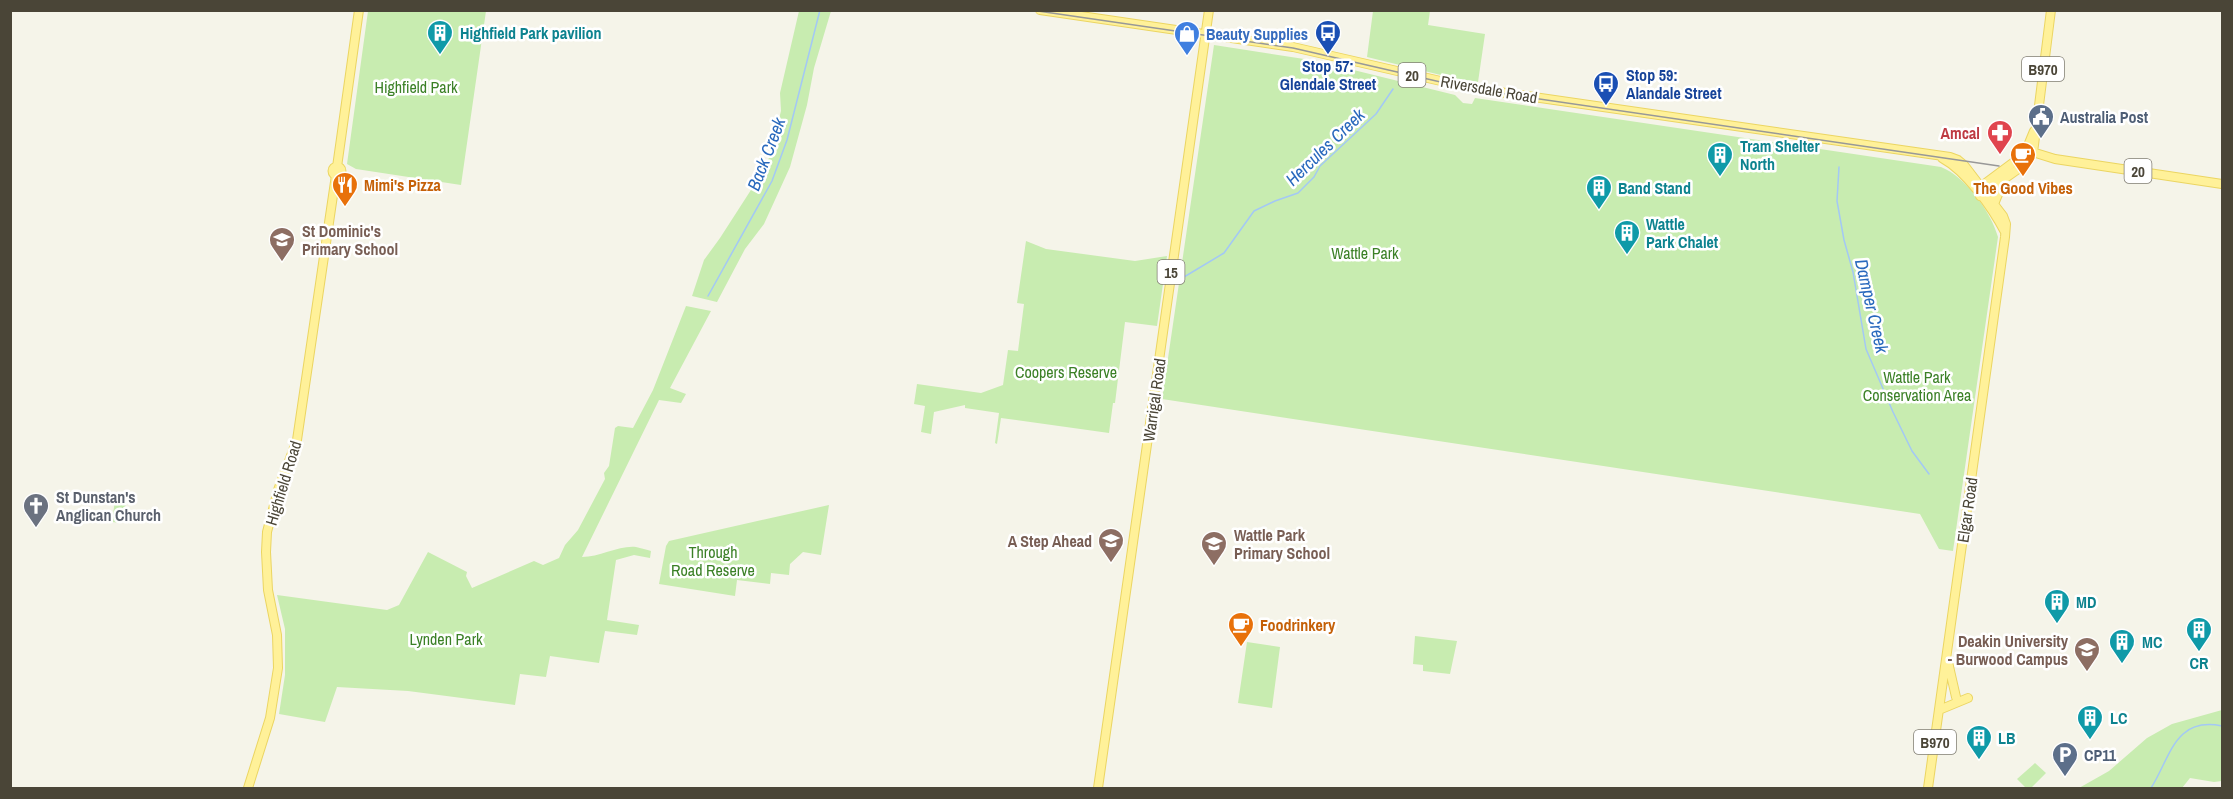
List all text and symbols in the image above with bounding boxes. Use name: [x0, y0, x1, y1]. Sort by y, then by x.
building icon: Highfield Park pavilion: [425, 18, 455, 56]
bus stop icon: Stop 57: Glendale Street: [1313, 18, 1343, 56]
shop icon: Beauty Supplies: [1172, 19, 1202, 57]
place label: Highfield Park pavilion: [460, 22, 601, 44]
place label: Beauty Supplies: [1206, 23, 1308, 45]
place label: Stop 57: Glendale Street: [1280, 55, 1377, 95]
road number: B970: [2022, 57, 2064, 81]
road number: 20: [1398, 63, 1426, 87]
place label: Stop 59: Alandale Street: [1626, 64, 1722, 104]
bus stop icon: Stop 59: Alandale Street: [1591, 69, 1621, 107]
street label: Riversdale Road: [1439, 70, 1539, 108]
park label: Highfield Park: [374, 76, 458, 98]
water label: Hercules Creek: [1280, 102, 1371, 191]
public building icon: Australia Post: [2026, 102, 2056, 140]
place label: Australia Post: [2060, 106, 2149, 128]
water label: Back Creek: [741, 113, 792, 194]
pharmacy icon: Amcal: [1985, 118, 2015, 156]
place label: Amcal: [1941, 122, 1980, 144]
place label: Tram Shelter North: [1740, 135, 1820, 175]
building icon: Tram Shelter North: [1705, 140, 1735, 178]
cafe icon: The Good Vibes: [2008, 140, 2038, 178]
road number: 20: [2124, 159, 2152, 183]
restaurant icon: Mimi's Pizza: [330, 170, 360, 208]
building icon: Band Stand: [1584, 173, 1614, 211]
place label: Mimi's Pizza: [364, 174, 441, 196]
place label: Band Stand: [1618, 177, 1691, 199]
place label: The Good Vibes: [1973, 177, 2073, 199]
place label: Wattle Park Chalet: [1646, 213, 1719, 253]
building icon: Wattle Park Chalet: [1612, 218, 1642, 256]
place label: St Dominic's Primary School: [302, 220, 398, 260]
school or university icon: St Dominic's Primary School: [267, 225, 297, 263]
park label: Wattle Park: [1331, 242, 1399, 264]
water label: Damper Creek: [1849, 256, 1895, 356]
road number: 15: [1158, 260, 1184, 284]
street label: Warrigal Road: [1137, 357, 1171, 443]
park label: Coopers Reserve: [1015, 361, 1117, 383]
park label: Wattle Park Conservation Area: [1863, 366, 1972, 406]
street label: Highfield Road: [260, 438, 306, 528]
street label: Elgar Road: [1952, 476, 1982, 544]
place label: St Dunstan's Anglican Church: [56, 486, 161, 526]
church icon: St Dunstan's Anglican Church: [21, 491, 51, 529]
place label: Wattle Park Primary School: [1234, 524, 1330, 564]
school or university icon: A Step Ahead: [1096, 526, 1126, 564]
school or university icon: Wattle Park Primary School: [1199, 529, 1229, 567]
place label: A Step Ahead: [1008, 530, 1092, 552]
park label: Through Road Reserve: [671, 541, 755, 581]
building icon: MD: [2042, 587, 2072, 625]
place label: MD: [2076, 591, 2096, 613]
cafe icon: Foodrinkery: [1226, 610, 1256, 648]
place label: Foodrinkery: [1260, 614, 1336, 636]
building icon: CR: [2184, 615, 2214, 653]
building icon: MC: [2107, 627, 2137, 665]
park label: Lynden Park: [409, 628, 483, 650]
place label: Deakin University - Burwood Campus: [1948, 630, 2069, 670]
place label: MC: [2142, 631, 2162, 653]
school or university icon: Deakin University - Burwood Campus: [2072, 635, 2102, 673]
place label: CR: [2190, 652, 2209, 674]
building icon: LC: [2075, 703, 2105, 741]
place label: LC: [2110, 707, 2128, 729]
building icon: LB: [1964, 723, 1994, 761]
place label: LB: [1998, 727, 2016, 749]
road number: B970: [1914, 730, 1956, 754]
parking icon: CP11: [2050, 740, 2080, 778]
place label: CP11: [2084, 744, 2117, 766]

